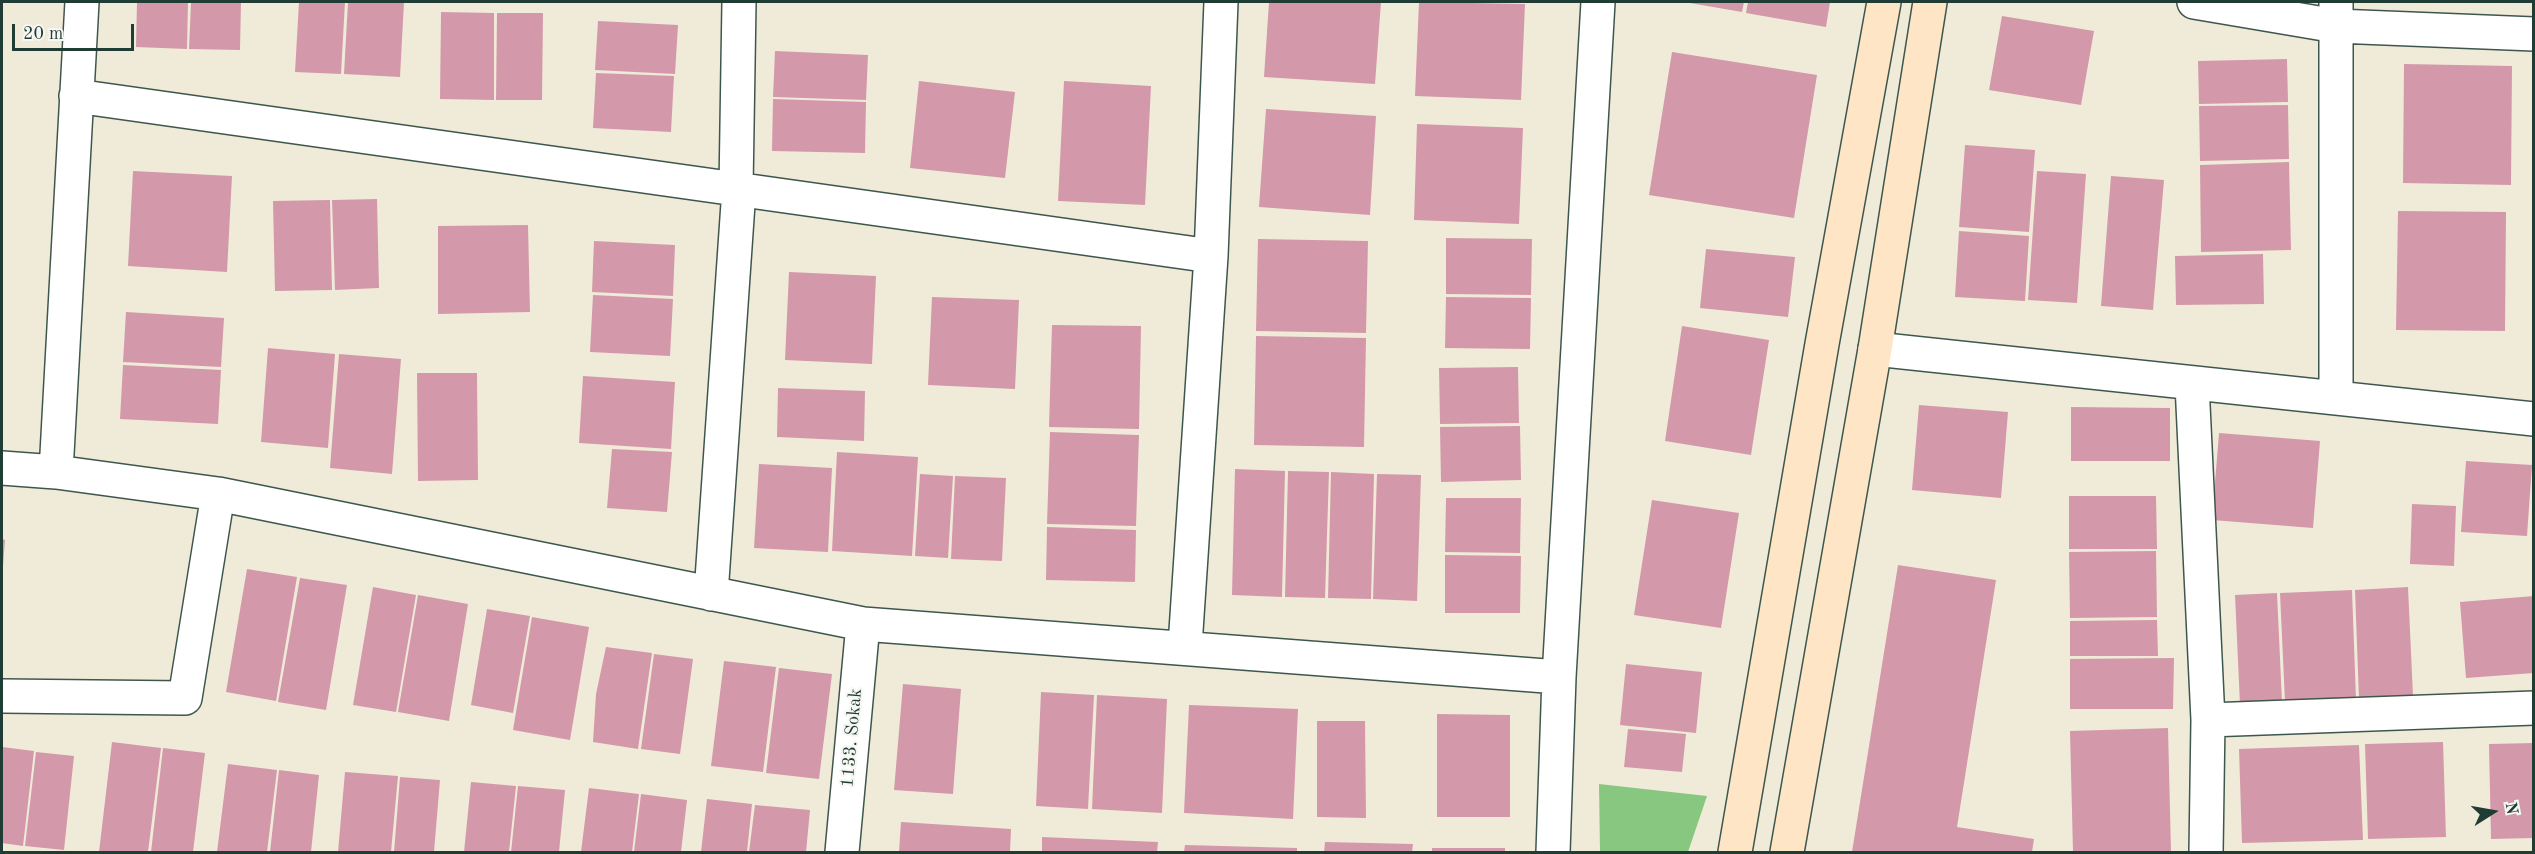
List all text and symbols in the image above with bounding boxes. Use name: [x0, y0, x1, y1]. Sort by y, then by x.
scale bar: [15, 12, 136, 50]
text: 20 m: [23, 25, 63, 43]
street label: 1133. Sokak: [837, 687, 867, 789]
north arrow: [2463, 782, 2523, 842]
text: N: [2502, 801, 2520, 816]

